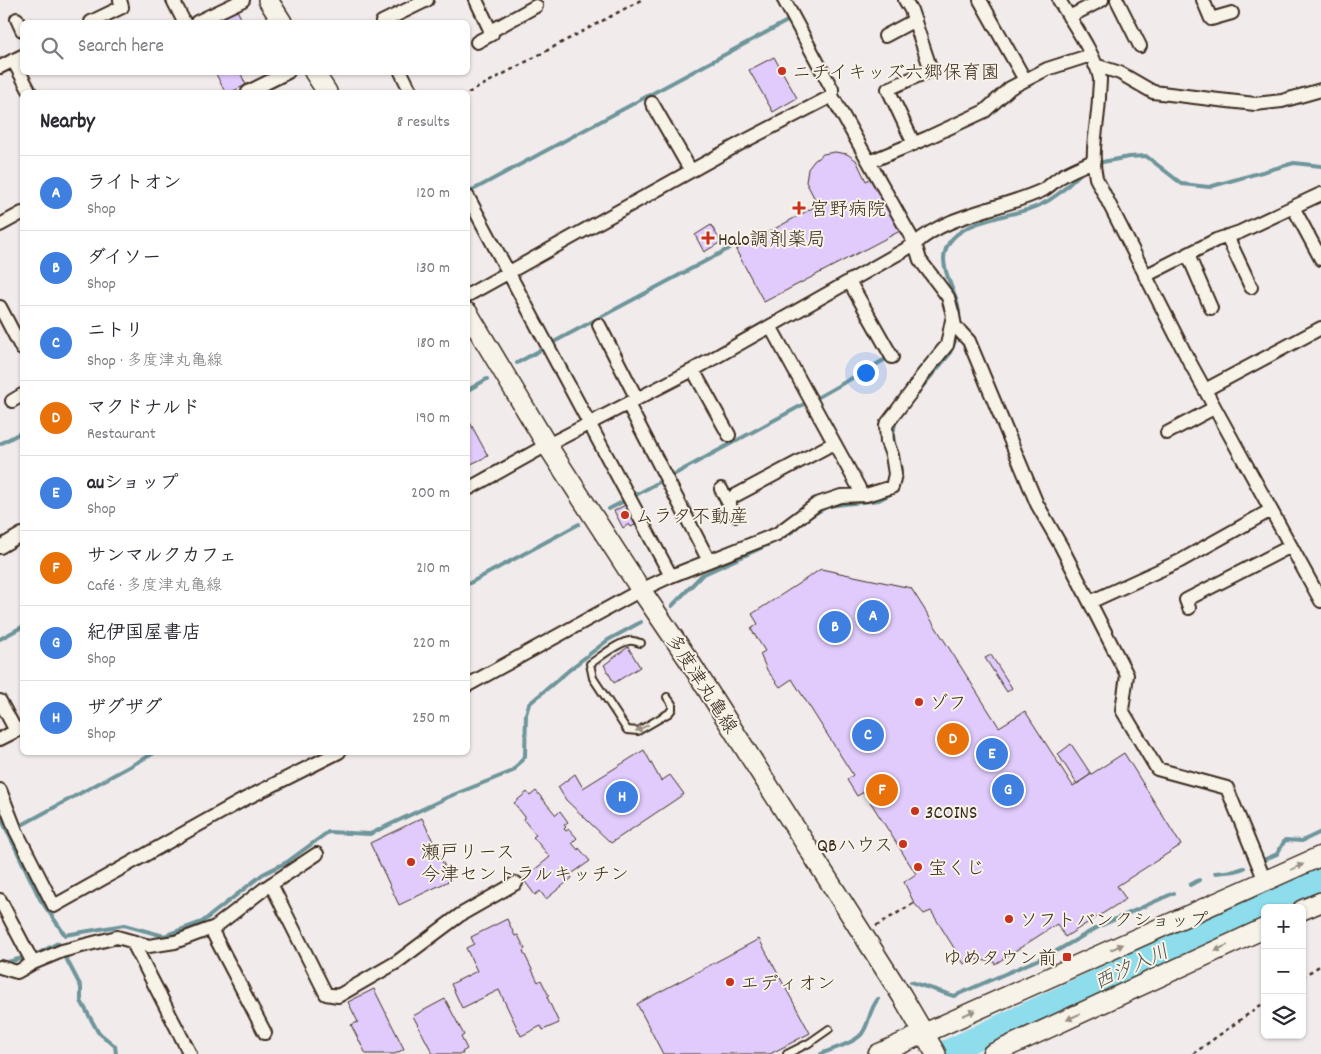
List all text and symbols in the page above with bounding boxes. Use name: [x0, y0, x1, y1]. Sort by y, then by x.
search box: [20, 20, 470, 75]
icon: search: [38, 34, 66, 62]
text: Search here: [78, 34, 164, 61]
place label: ニチイキッズ六郷保育園: [792, 61, 1000, 88]
marker: ニチイキッズ六郷保育園: [776, 65, 788, 77]
text: Nearby: [40, 108, 95, 138]
text: 8 results: [397, 111, 450, 134]
text: ライトオン: [87, 171, 182, 198]
text: A: [52, 182, 60, 205]
text: 120 m: [416, 182, 450, 205]
text: Shop: [87, 198, 116, 221]
place label: 宮野病院: [810, 198, 886, 225]
marker: 宮野病院: [792, 201, 806, 215]
place label: Halo調剤薬局: [718, 228, 826, 255]
marker: Halo調剤薬局: [702, 232, 714, 244]
text: ダイソー: [87, 246, 161, 273]
text: B: [52, 257, 60, 280]
text: 130 m: [416, 257, 450, 280]
text: Shop: [87, 273, 116, 296]
text: ニトリ: [87, 319, 144, 346]
text: C: [52, 332, 60, 355]
text: 180 m: [417, 332, 450, 355]
text: Shop · 多度津丸亀線: [87, 350, 223, 373]
your location: [853, 360, 879, 386]
text: マクドナルド: [87, 396, 200, 423]
text: D: [52, 407, 60, 430]
text: 190 m: [416, 407, 450, 430]
text: Restaurant: [87, 423, 156, 446]
text: auショップ: [87, 471, 179, 498]
text: E: [52, 482, 60, 505]
text: 200 m: [411, 482, 450, 505]
text: Shop: [87, 498, 116, 521]
place label: ムラタ不動産: [635, 505, 749, 532]
marker: ムラタ不動産: [619, 509, 631, 521]
text: サンマルクカフェ: [87, 544, 237, 571]
text: F: [52, 557, 60, 580]
text: 210 m: [416, 557, 450, 580]
text: Café · 多度津丸亀線: [87, 575, 222, 598]
pin: A: [857, 597, 889, 635]
pin: B: [819, 608, 851, 646]
text: 紀伊国屋書店: [87, 621, 201, 648]
street label: 多度津丸亀線: [658, 630, 742, 740]
text: G: [52, 632, 60, 655]
text: 220 m: [413, 632, 450, 655]
text: Shop: [87, 648, 116, 671]
place label: ゾフ: [929, 692, 967, 719]
text: ザグザグ: [87, 696, 162, 723]
marker: ゾフ: [913, 696, 925, 708]
text: H: [52, 707, 60, 730]
text: 250 m: [412, 707, 450, 730]
pin: C: [852, 716, 884, 754]
pin: D: [937, 720, 969, 758]
text: Shop: [87, 723, 116, 746]
one-way arrow: [635, 723, 650, 732]
pin: E: [976, 735, 1008, 773]
pin: F: [866, 771, 898, 809]
pin: G: [992, 771, 1024, 809]
pin: H: [606, 778, 638, 816]
place label: 3COINS: [925, 801, 977, 828]
marker: 3COINS: [909, 805, 921, 817]
place label: QBハウス: [817, 834, 893, 861]
marker: QBハウス: [897, 838, 909, 850]
place label: 瀬戸リース 今津セントラルキッチン: [421, 841, 629, 890]
marker: 瀬戸リース 今津セントラルキッチン: [405, 856, 417, 868]
place label: 宝くじ: [928, 857, 985, 884]
marker: 宝くじ: [912, 861, 924, 873]
one-way arrow: [1290, 862, 1304, 870]
map controls: [1261, 904, 1306, 1039]
button: +: [1261, 904, 1306, 949]
place label: ソフトバンクショップ: [1019, 909, 1208, 936]
marker: ソフトバンクショップ: [1003, 913, 1015, 925]
water label: 西汐入川: [1090, 939, 1174, 998]
one-way arrow: [1110, 943, 1124, 951]
one-way arrow: [1213, 944, 1228, 953]
place label: ゆめタウン前: [943, 947, 1057, 974]
button: −: [1261, 949, 1306, 994]
marker: ゆめタウン前: [1061, 951, 1073, 963]
place label: エディオン: [740, 972, 836, 999]
marker: エディオン: [724, 976, 736, 988]
button: layers: [1261, 994, 1306, 1039]
one-way arrow: [962, 1009, 976, 1017]
one-way arrow: [1066, 1013, 1080, 1021]

